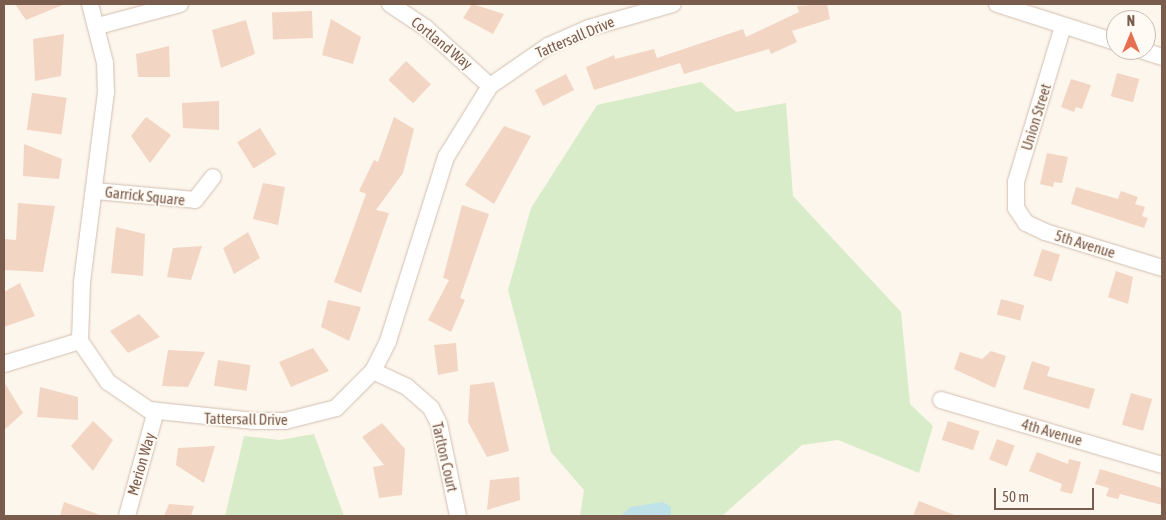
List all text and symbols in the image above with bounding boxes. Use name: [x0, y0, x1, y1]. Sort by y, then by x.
north arrow: [1106, 10, 1156, 60]
street label: Tattersall Drive: [533, 12, 617, 62]
street label: Cortland Way: [408, 13, 476, 73]
text: N: [1127, 13, 1135, 29]
street label: Union Street: [1017, 81, 1055, 153]
street label: Garrick Square: [104, 183, 186, 209]
street label: 5th Avenue: [1053, 226, 1117, 262]
street label: Tattersall Drive: [204, 409, 288, 429]
street label: 4th Avenue: [1020, 415, 1084, 449]
street label: Tarlton Court: [428, 420, 462, 494]
street label: Merion Way: [123, 430, 159, 498]
scale bar: [996, 478, 1096, 510]
text: 50 m: [1002, 488, 1029, 505]

